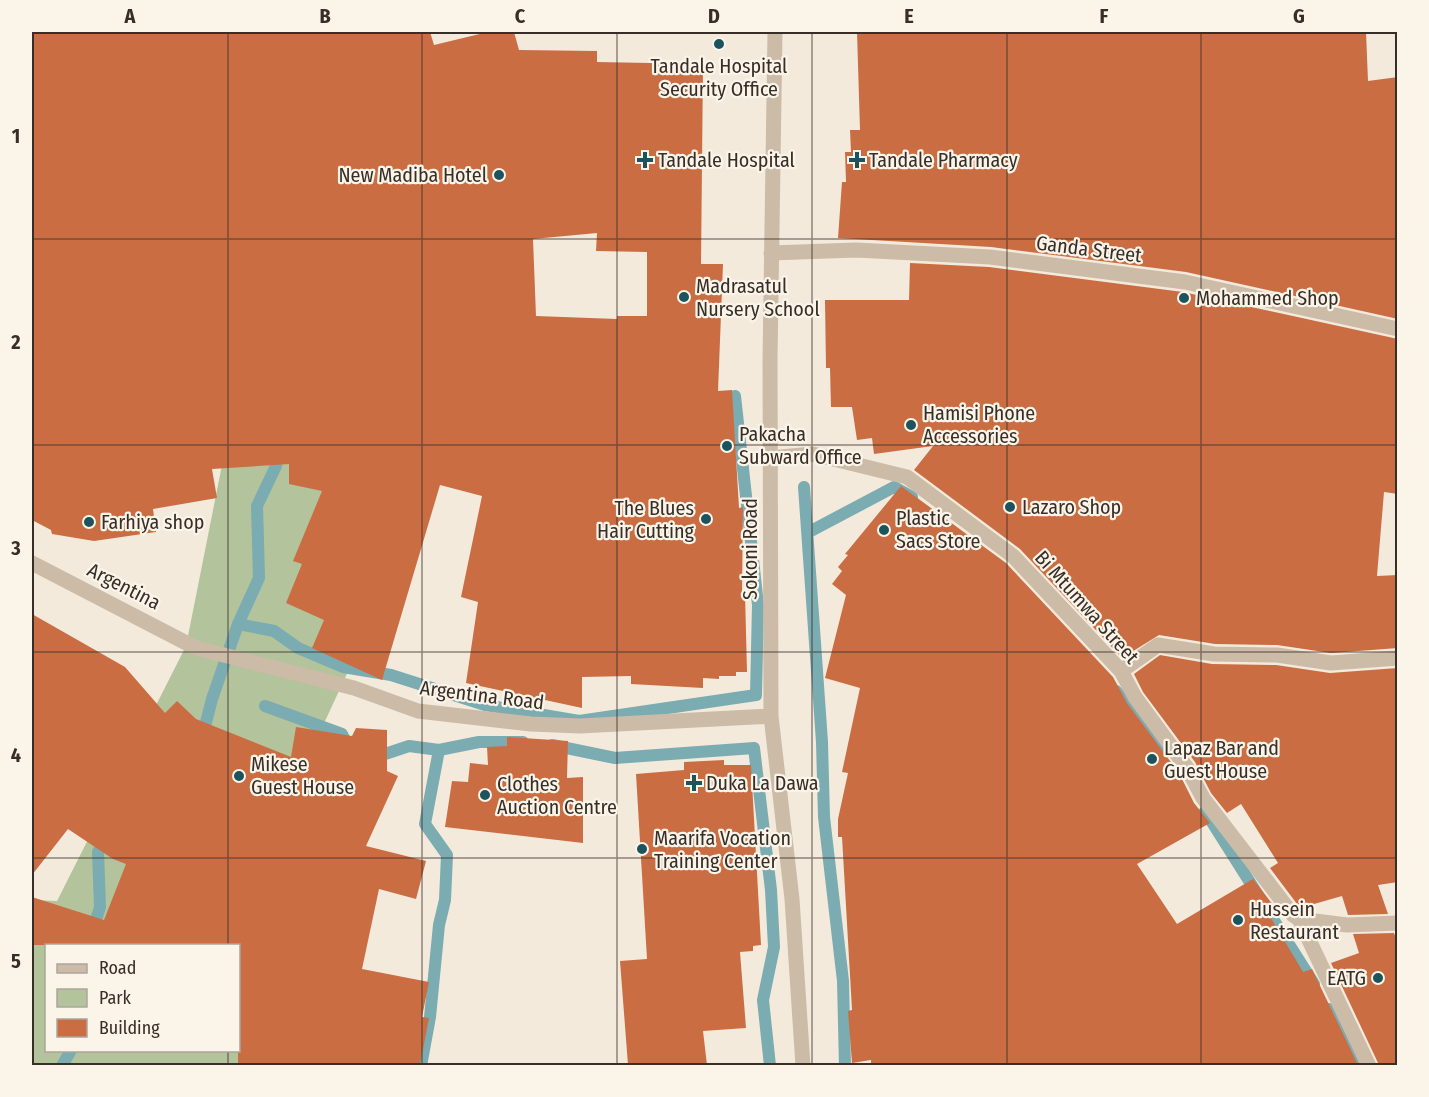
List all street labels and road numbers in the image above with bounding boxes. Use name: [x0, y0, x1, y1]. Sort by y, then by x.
street label: Ganda Street: [1035, 231, 1144, 267]
street label: Sokoni Road: [738, 498, 762, 600]
street label: Bi Mtumwa Street: [1030, 546, 1144, 669]
street label: Argentina: [84, 557, 164, 615]
street label: Argentina Road: [419, 675, 545, 715]

